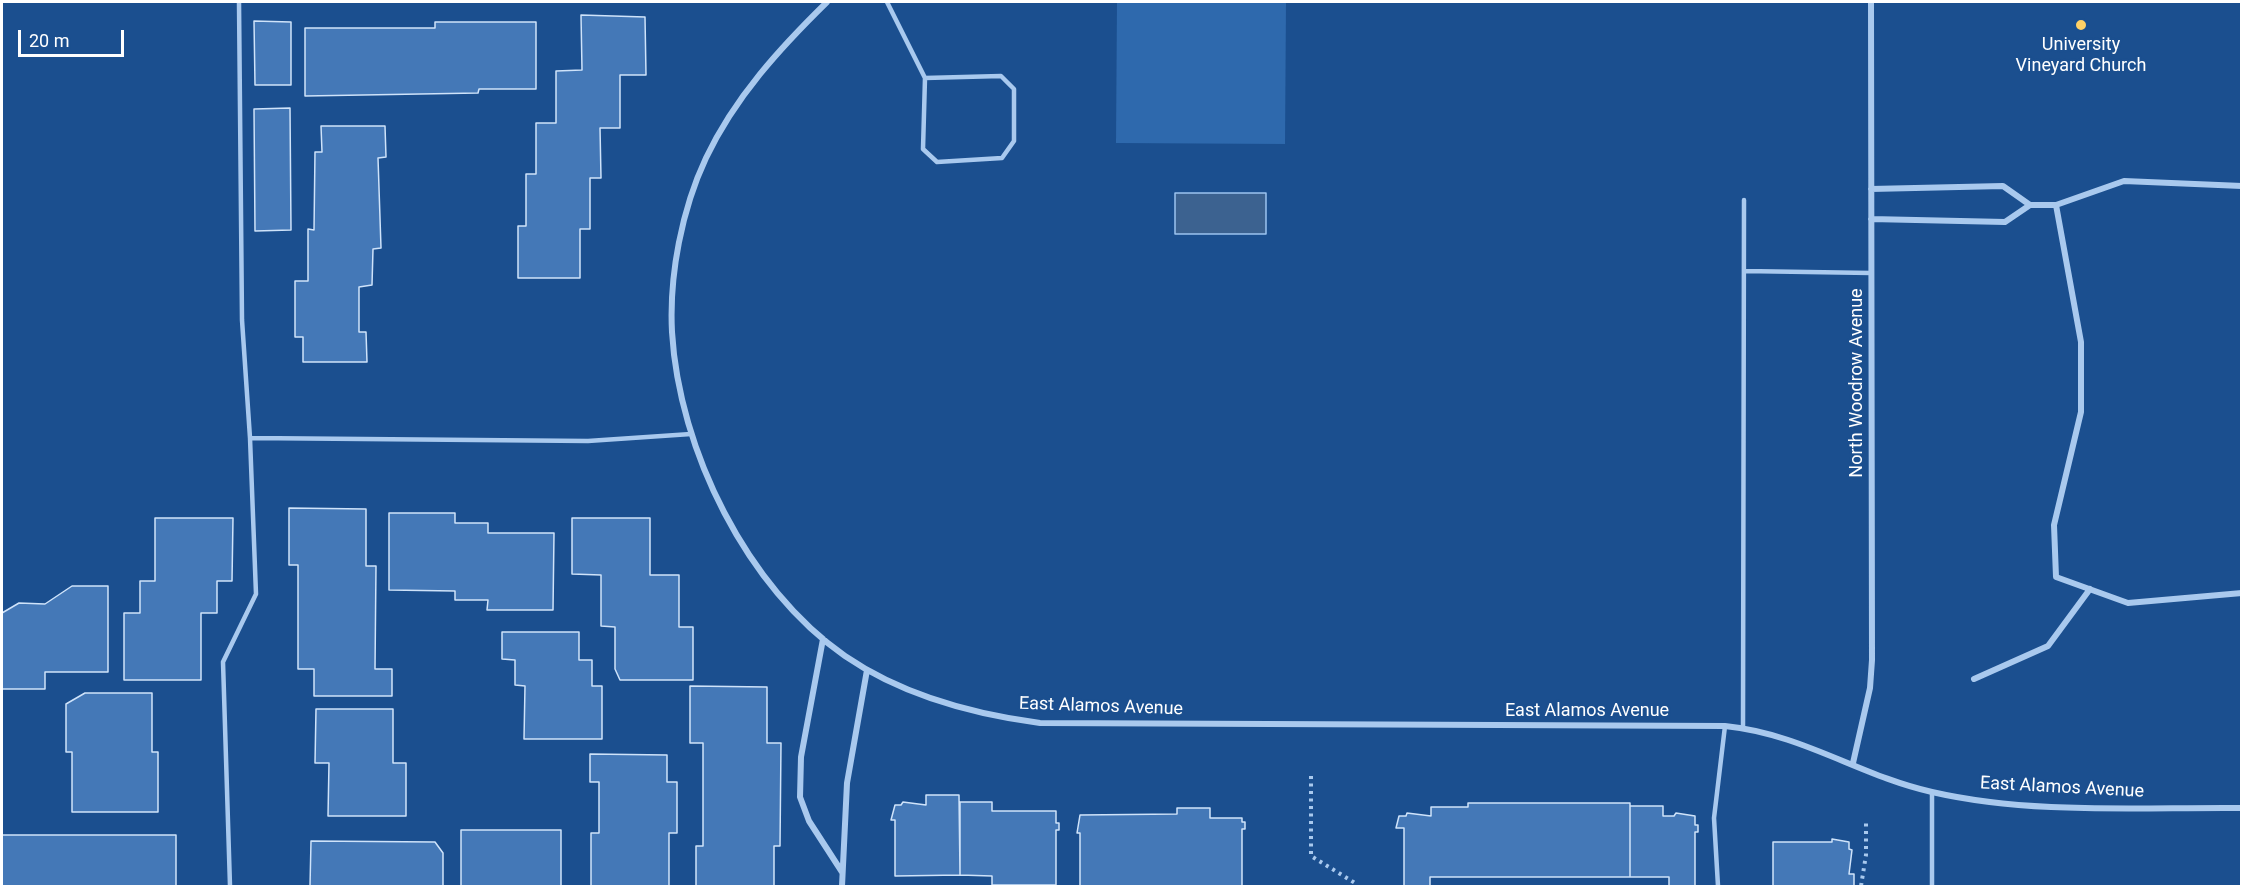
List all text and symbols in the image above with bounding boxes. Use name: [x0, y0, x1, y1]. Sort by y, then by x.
scale bar: [21, 18, 128, 56]
marker: University Vineyard Church: [2074, 18, 2088, 32]
text: 20 m: [29, 30, 69, 51]
place label: University Vineyard Church: [2016, 34, 2146, 76]
street label: North Woodrow Avenue: [1846, 288, 1868, 478]
street label: East Alamos Avenue: [1019, 693, 1183, 721]
street label: East Alamos Avenue: [1505, 700, 1669, 722]
street label: East Alamos Avenue: [1979, 773, 2145, 803]

